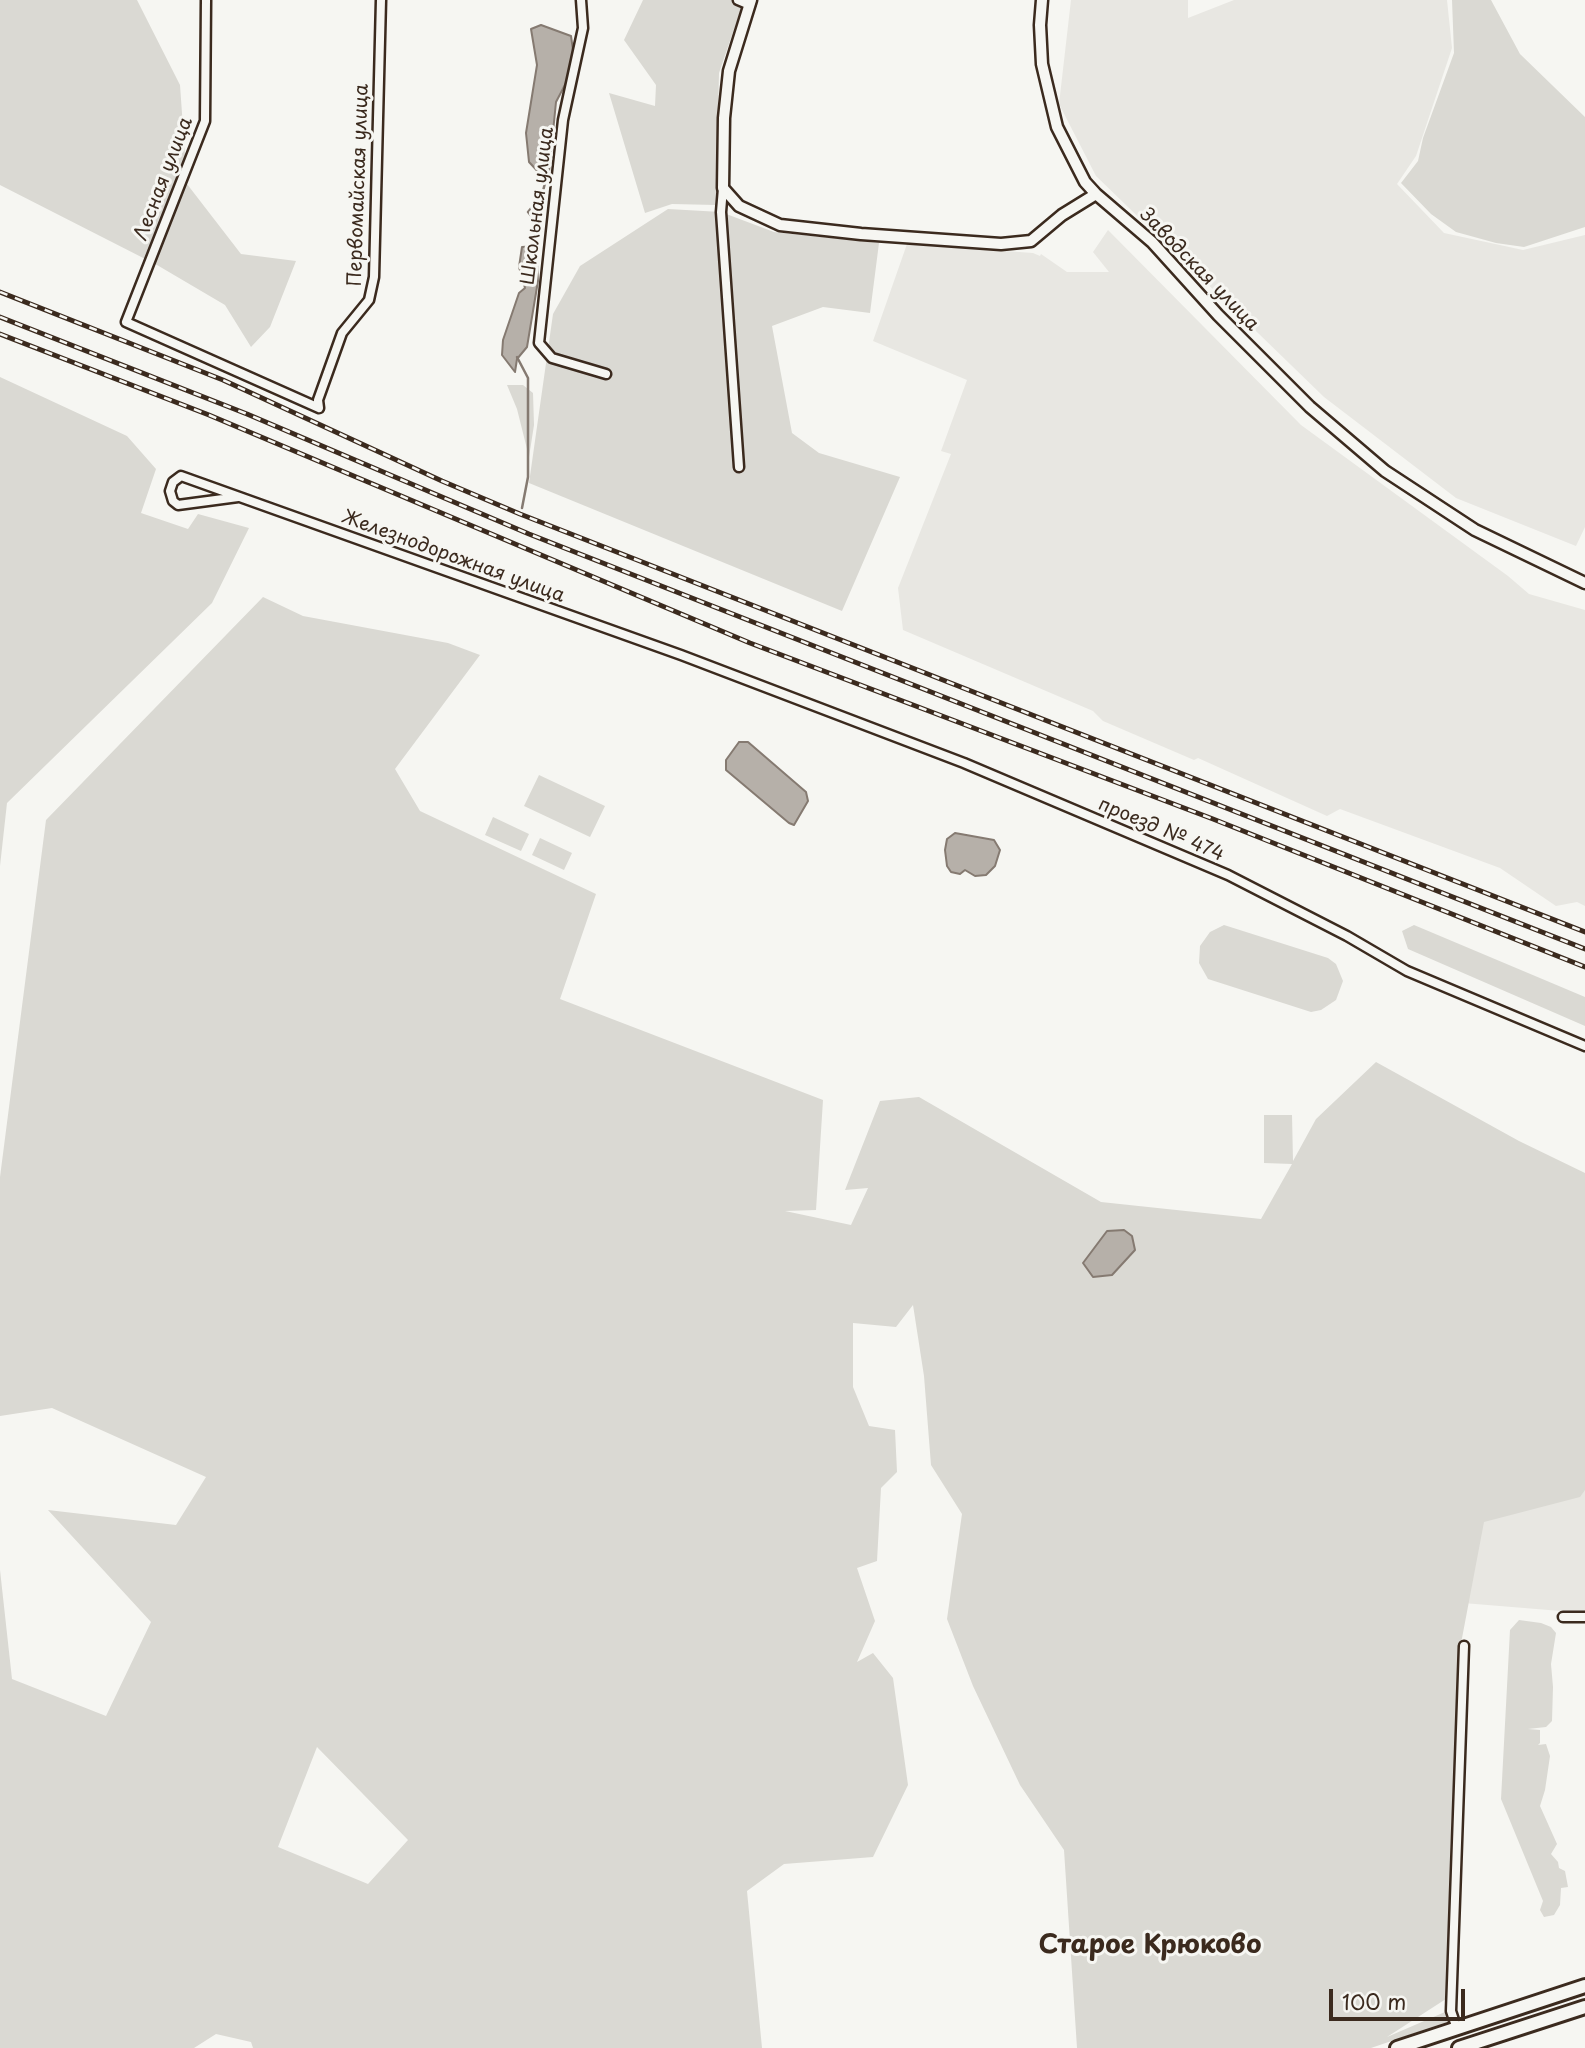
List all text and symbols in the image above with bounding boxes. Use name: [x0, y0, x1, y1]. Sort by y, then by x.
street label: Первомайская улица: [344, 83, 374, 287]
street label: Лесная улица: [130, 114, 198, 244]
street label: Школьная улица: [517, 126, 559, 286]
street label: Заводская улица: [1135, 204, 1263, 336]
street label: Железнодорожная улица: [338, 506, 568, 608]
street label: проезд № 474: [1095, 793, 1227, 867]
district label: Старое Крюково: [1039, 1930, 1261, 1962]
scale bar: [1333, 1974, 1470, 2018]
text: 100 m: [1342, 1985, 1406, 2017]

